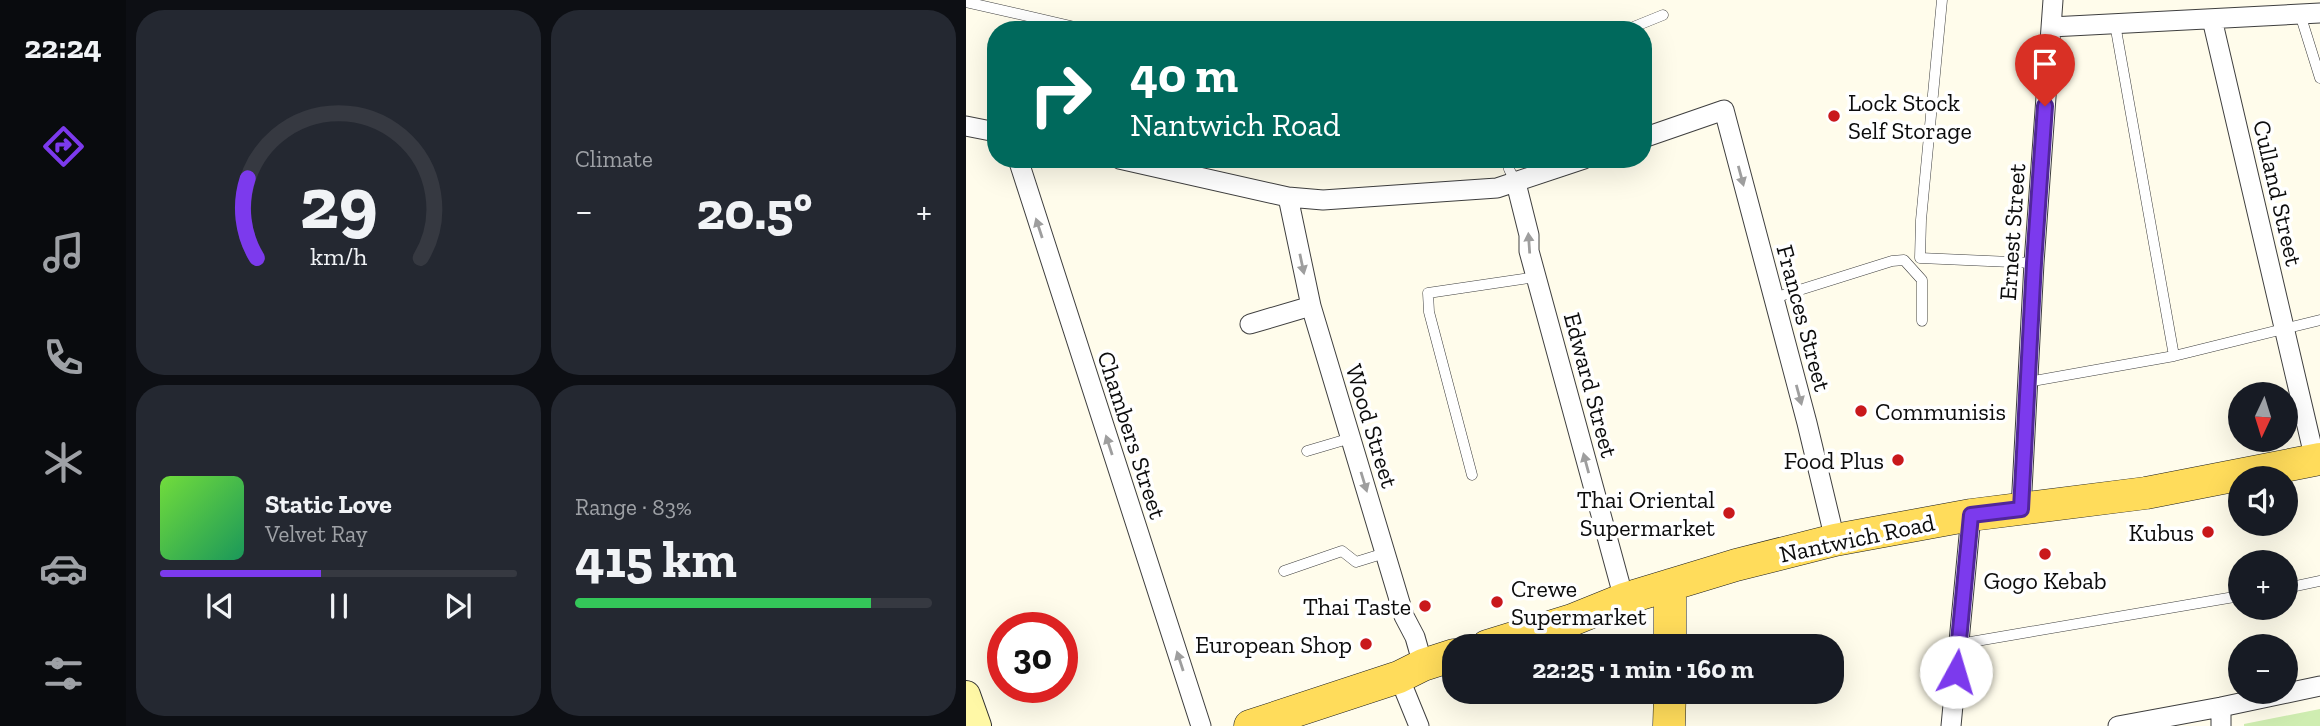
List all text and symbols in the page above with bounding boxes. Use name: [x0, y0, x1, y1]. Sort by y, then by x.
text: 22:24: [24, 28, 102, 66]
pin: [2015, 34, 2075, 106]
icon: arrive: [2026, 45, 2064, 83]
text: 40 m: [1130, 46, 1238, 105]
icon: right: [1015, 49, 1106, 140]
place label: Lock Stock Self Storage: [1848, 88, 1972, 145]
text: Nantwich Road: [1130, 106, 1340, 144]
marker: Lock Stock Self Storage: [1826, 108, 1842, 124]
street label: Culland Street: [2247, 117, 2309, 269]
icon: directions: [39, 122, 88, 171]
text: Climate: [575, 145, 653, 173]
text: 29: [299, 160, 378, 248]
street label: Ernest Street: [1993, 162, 2031, 302]
one-way arrow: [1736, 165, 1747, 187]
text: 20.5°: [697, 180, 812, 242]
text: −: [575, 188, 593, 234]
text: +: [916, 188, 932, 234]
one-way arrow: [1033, 218, 1044, 239]
icon: music: [39, 228, 88, 277]
one-way arrow: [1523, 232, 1534, 254]
text: km/h: [310, 241, 367, 271]
street label: Frances Street: [1771, 242, 1837, 394]
one-way arrow: [1296, 253, 1307, 275]
street label: Edward Street: [1558, 309, 1624, 461]
icon: phone: [39, 333, 88, 382]
street label: Chambers Street: [1091, 347, 1173, 523]
street label: Wood Street: [1339, 361, 1405, 491]
north arrow: [2228, 382, 2298, 452]
map controls: [2228, 382, 2298, 704]
one-way arrow: [1795, 385, 1805, 406]
place label: Communisis: [1875, 397, 2006, 426]
marker: Communisis: [1853, 403, 1869, 419]
one-way arrow: [1103, 434, 1114, 455]
icon: climate: [39, 438, 88, 487]
place label: Food Plus: [1784, 446, 1884, 475]
one-way arrow: [1581, 452, 1591, 473]
marker: Food Plus: [1890, 452, 1906, 468]
button: sound: [2228, 466, 2298, 536]
one-way arrow: [1359, 472, 1369, 493]
place label: Thai Oriental Supermarket: [1577, 485, 1715, 542]
text: Static Love: [265, 488, 392, 520]
text: Range · 83%: [575, 493, 692, 521]
marker: Thai Oriental Supermarket: [1721, 505, 1737, 521]
street label: Nantwich Road: [1777, 507, 1937, 569]
place label: Kubus: [2129, 518, 2194, 547]
text: Velvet Ray: [265, 520, 367, 548]
marker: Kubus: [2200, 524, 2216, 540]
text: 415 km: [575, 528, 737, 590]
icon: car: [39, 544, 88, 593]
marker: Gogo Kebab: [2037, 546, 2053, 562]
button: +: [2228, 550, 2298, 620]
place label: Gogo Kebab: [1983, 566, 2107, 595]
place label: Crewe Supermarket: [1511, 574, 1646, 631]
icon: previous: [201, 587, 239, 625]
icon: pause: [320, 587, 358, 625]
icon: next: [439, 587, 477, 625]
place label: Thai Taste: [1303, 592, 1411, 621]
marker: Crewe Supermarket: [1489, 594, 1505, 610]
marker: Thai Taste: [1417, 598, 1433, 614]
speed limit sign: 30: [987, 612, 1078, 703]
place label: European Shop: [1195, 630, 1352, 659]
button: −: [2228, 634, 2298, 704]
position arrow: [1919, 635, 1993, 709]
marker: European Shop: [1358, 636, 1374, 652]
icon: filters: [39, 649, 88, 698]
one-way arrow: [1174, 650, 1184, 671]
text: 22:25 · 1 min · 160 m: [1532, 653, 1754, 685]

